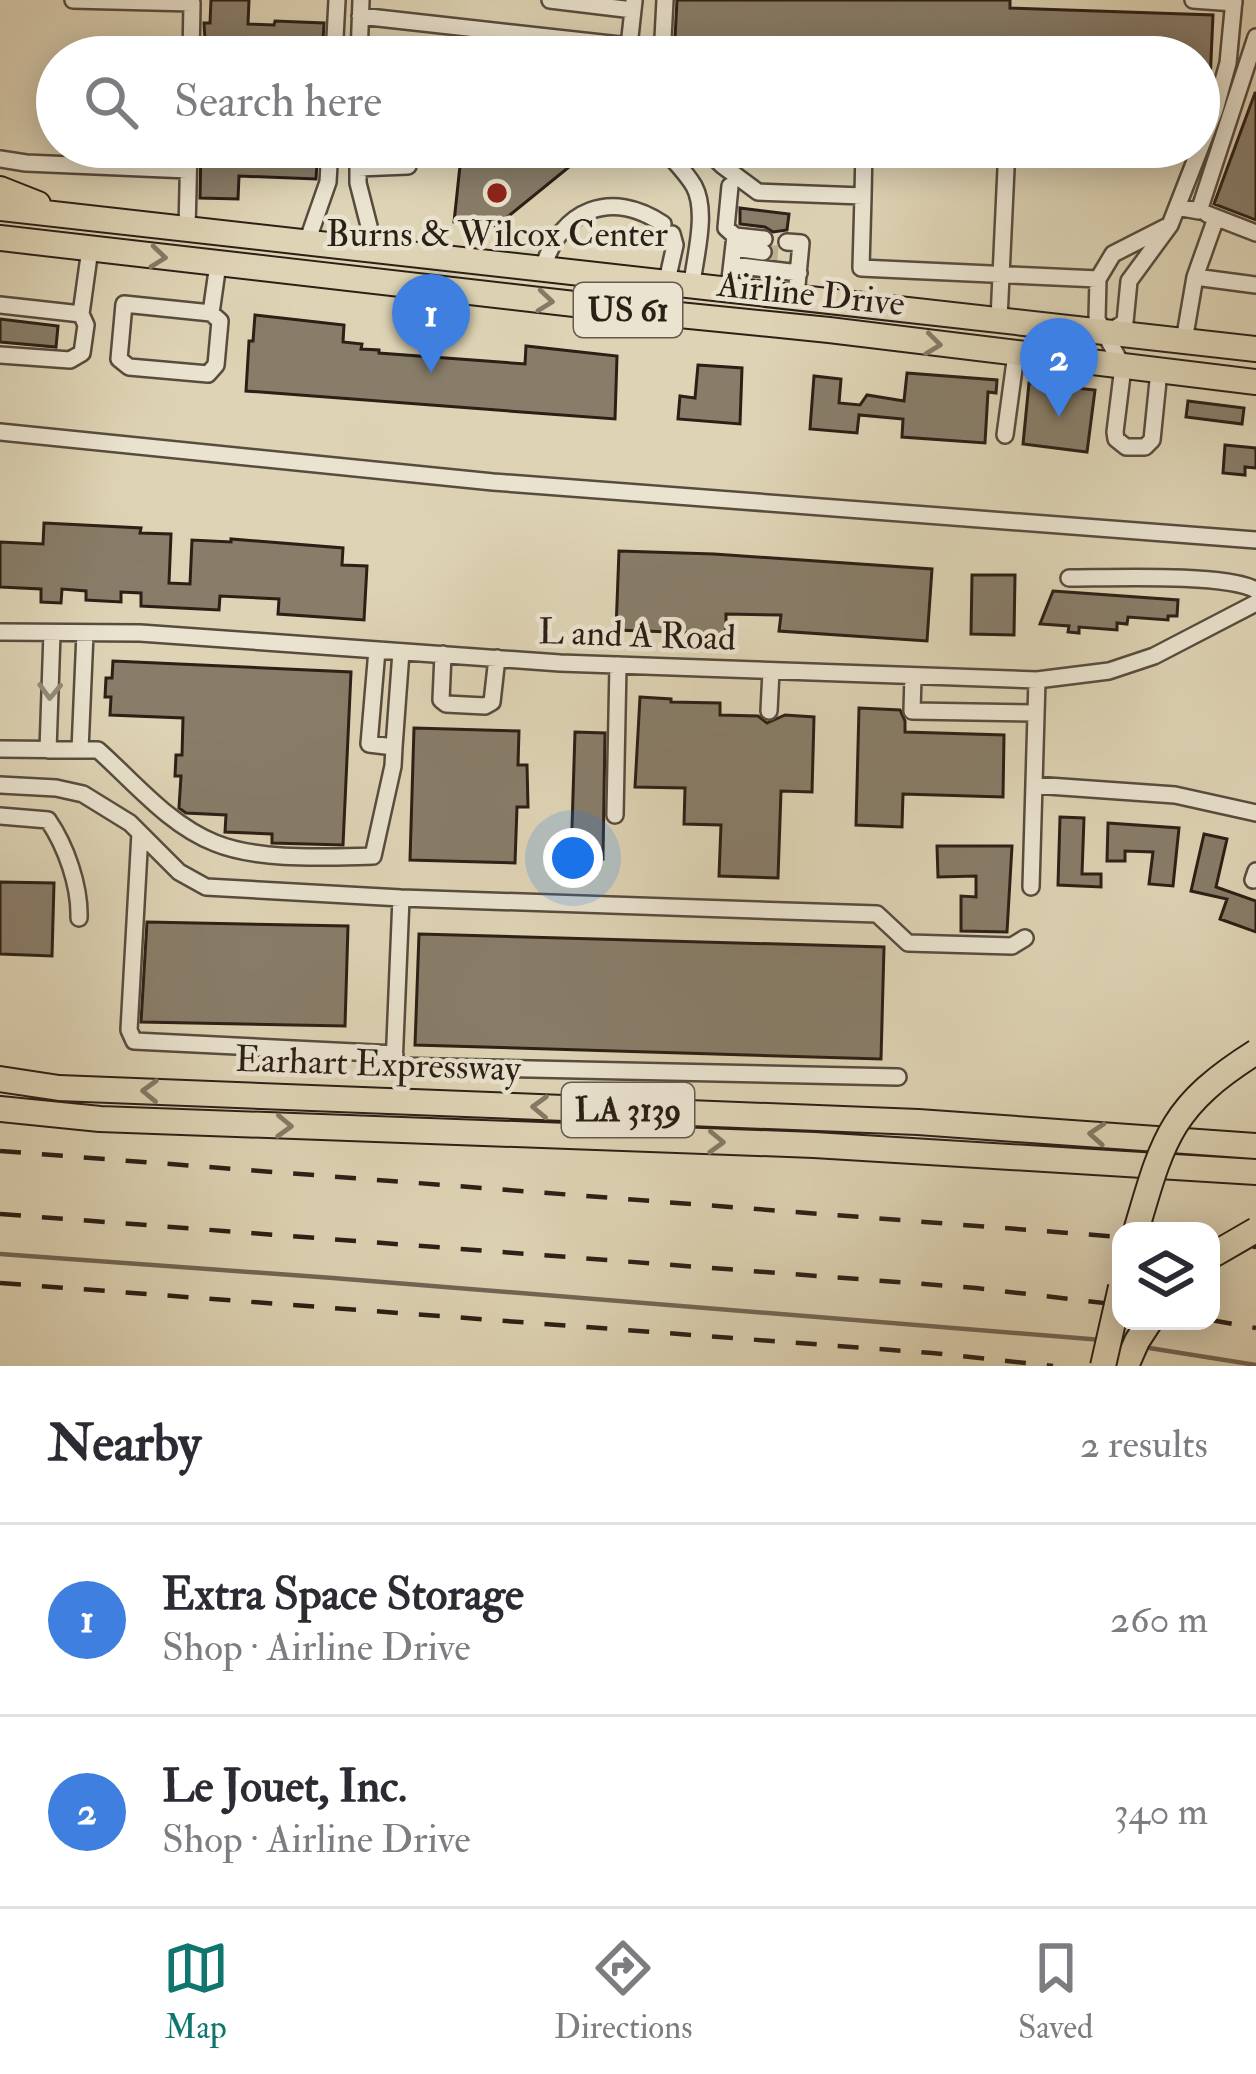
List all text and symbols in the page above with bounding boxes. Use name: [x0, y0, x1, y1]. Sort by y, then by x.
search box: [36, 36, 1220, 168]
icon: search: [78, 69, 144, 135]
text: Search here: [174, 74, 382, 130]
marker: Burns & Wilcox Center: [484, 180, 510, 206]
place label: Burns & Wilcox Center: [326, 212, 669, 257]
one-way arrow: [149, 244, 168, 269]
street label: Airline Drive: [714, 262, 907, 326]
pin: 1: [392, 274, 470, 373]
road number: US 61: [574, 283, 682, 337]
one-way arrow: [536, 288, 555, 313]
pin: 2: [1020, 318, 1098, 417]
one-way arrow: [923, 330, 943, 356]
street label: L and A Road: [537, 609, 737, 661]
one-way arrow: [37, 682, 63, 701]
your location: [543, 828, 603, 888]
street label: Earhart Expressway: [234, 1037, 523, 1092]
one-way arrow: [140, 1079, 159, 1105]
road number: LA 3139: [562, 1083, 694, 1137]
one-way arrow: [530, 1094, 549, 1120]
one-way arrow: [275, 1113, 294, 1139]
one-way arrow: [1087, 1122, 1106, 1148]
one-way arrow: [707, 1128, 726, 1154]
map controls: [1112, 1222, 1220, 1330]
button: layers: [1112, 1222, 1220, 1330]
text: Nearby: [48, 1412, 201, 1476]
text: 2 results: [1080, 1420, 1208, 1469]
text: Extra Space Storage: [162, 1567, 524, 1623]
text: 1: [80, 1595, 94, 1644]
text: 260 m: [1110, 1595, 1208, 1644]
text: Shop · Airline Drive: [162, 1623, 471, 1672]
text: Le Jouet, Inc.: [162, 1759, 407, 1815]
text: 2: [77, 1787, 97, 1836]
text: 340 m: [1114, 1787, 1208, 1836]
text: Shop · Airline Drive: [162, 1815, 471, 1864]
tab: Map: [163, 1935, 229, 2048]
tab: Directions: [554, 1935, 693, 2048]
tab: Saved: [1018, 1935, 1093, 2048]

